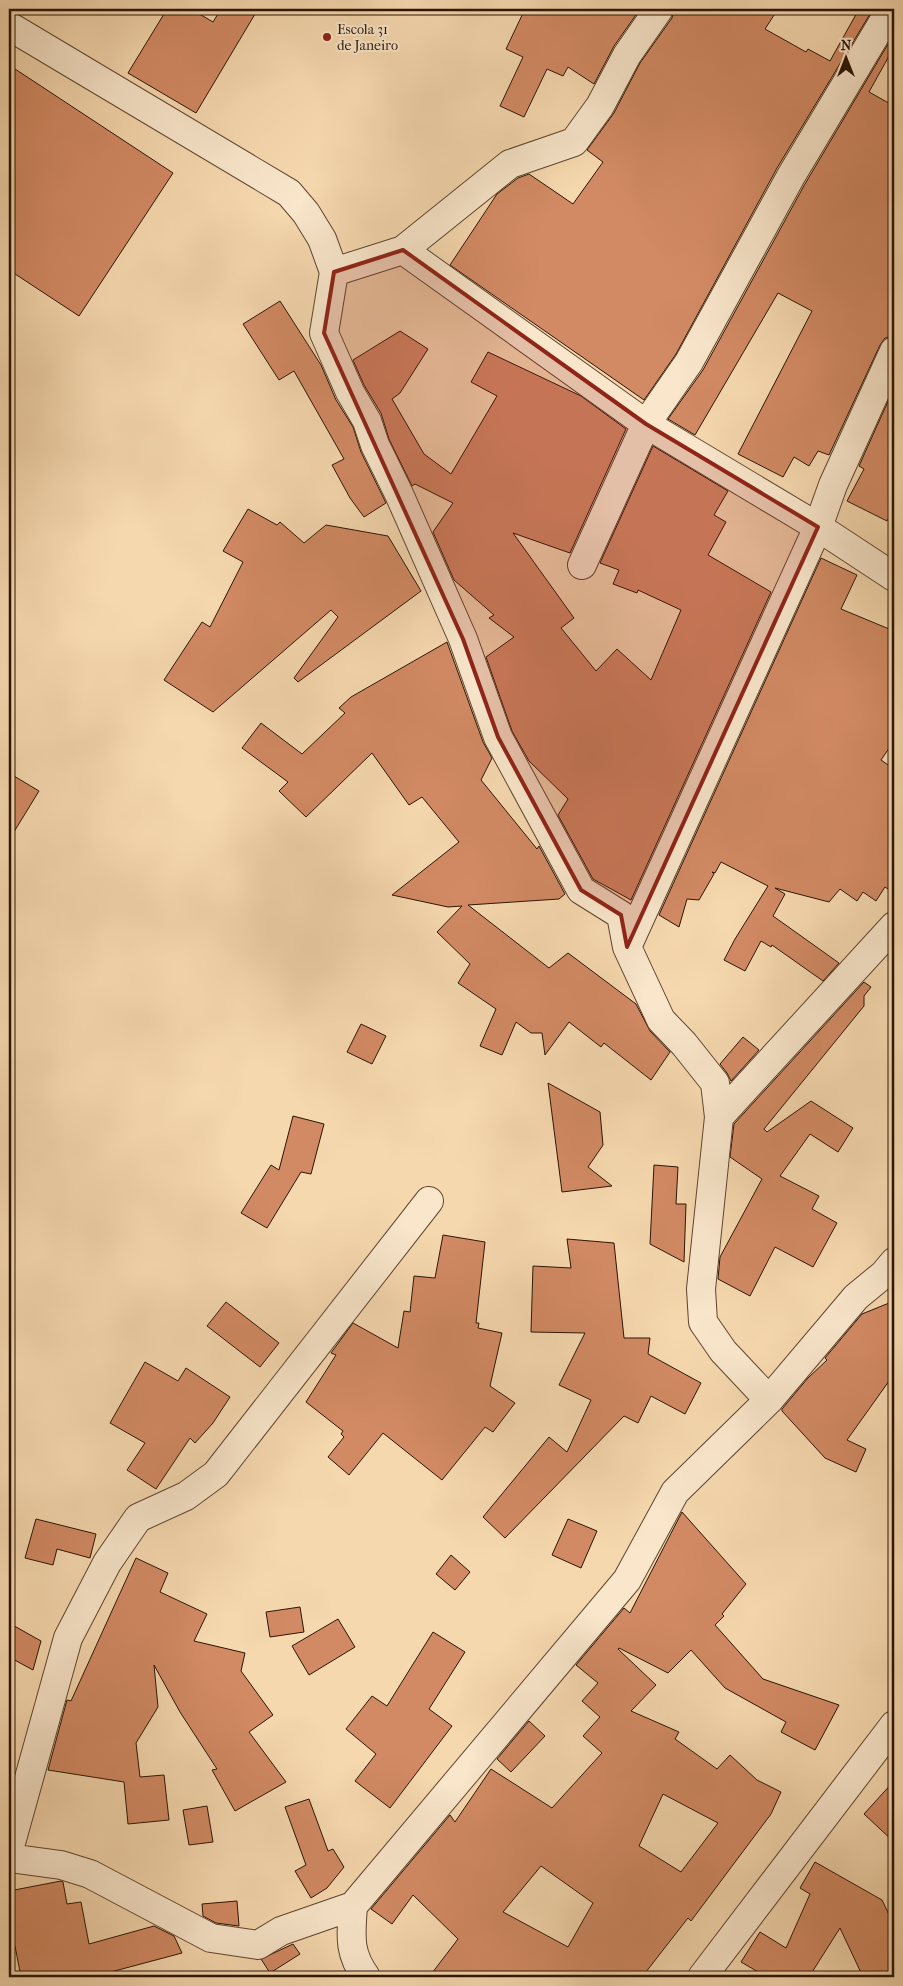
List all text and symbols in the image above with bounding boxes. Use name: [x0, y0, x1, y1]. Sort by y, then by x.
place label: Escola 31 de Janeiro: [337, 21, 398, 54]
marker: Escola 31 de Janeiro: [321, 31, 333, 43]
north arrow: [820, 32, 870, 82]
text: N: [841, 37, 852, 54]

